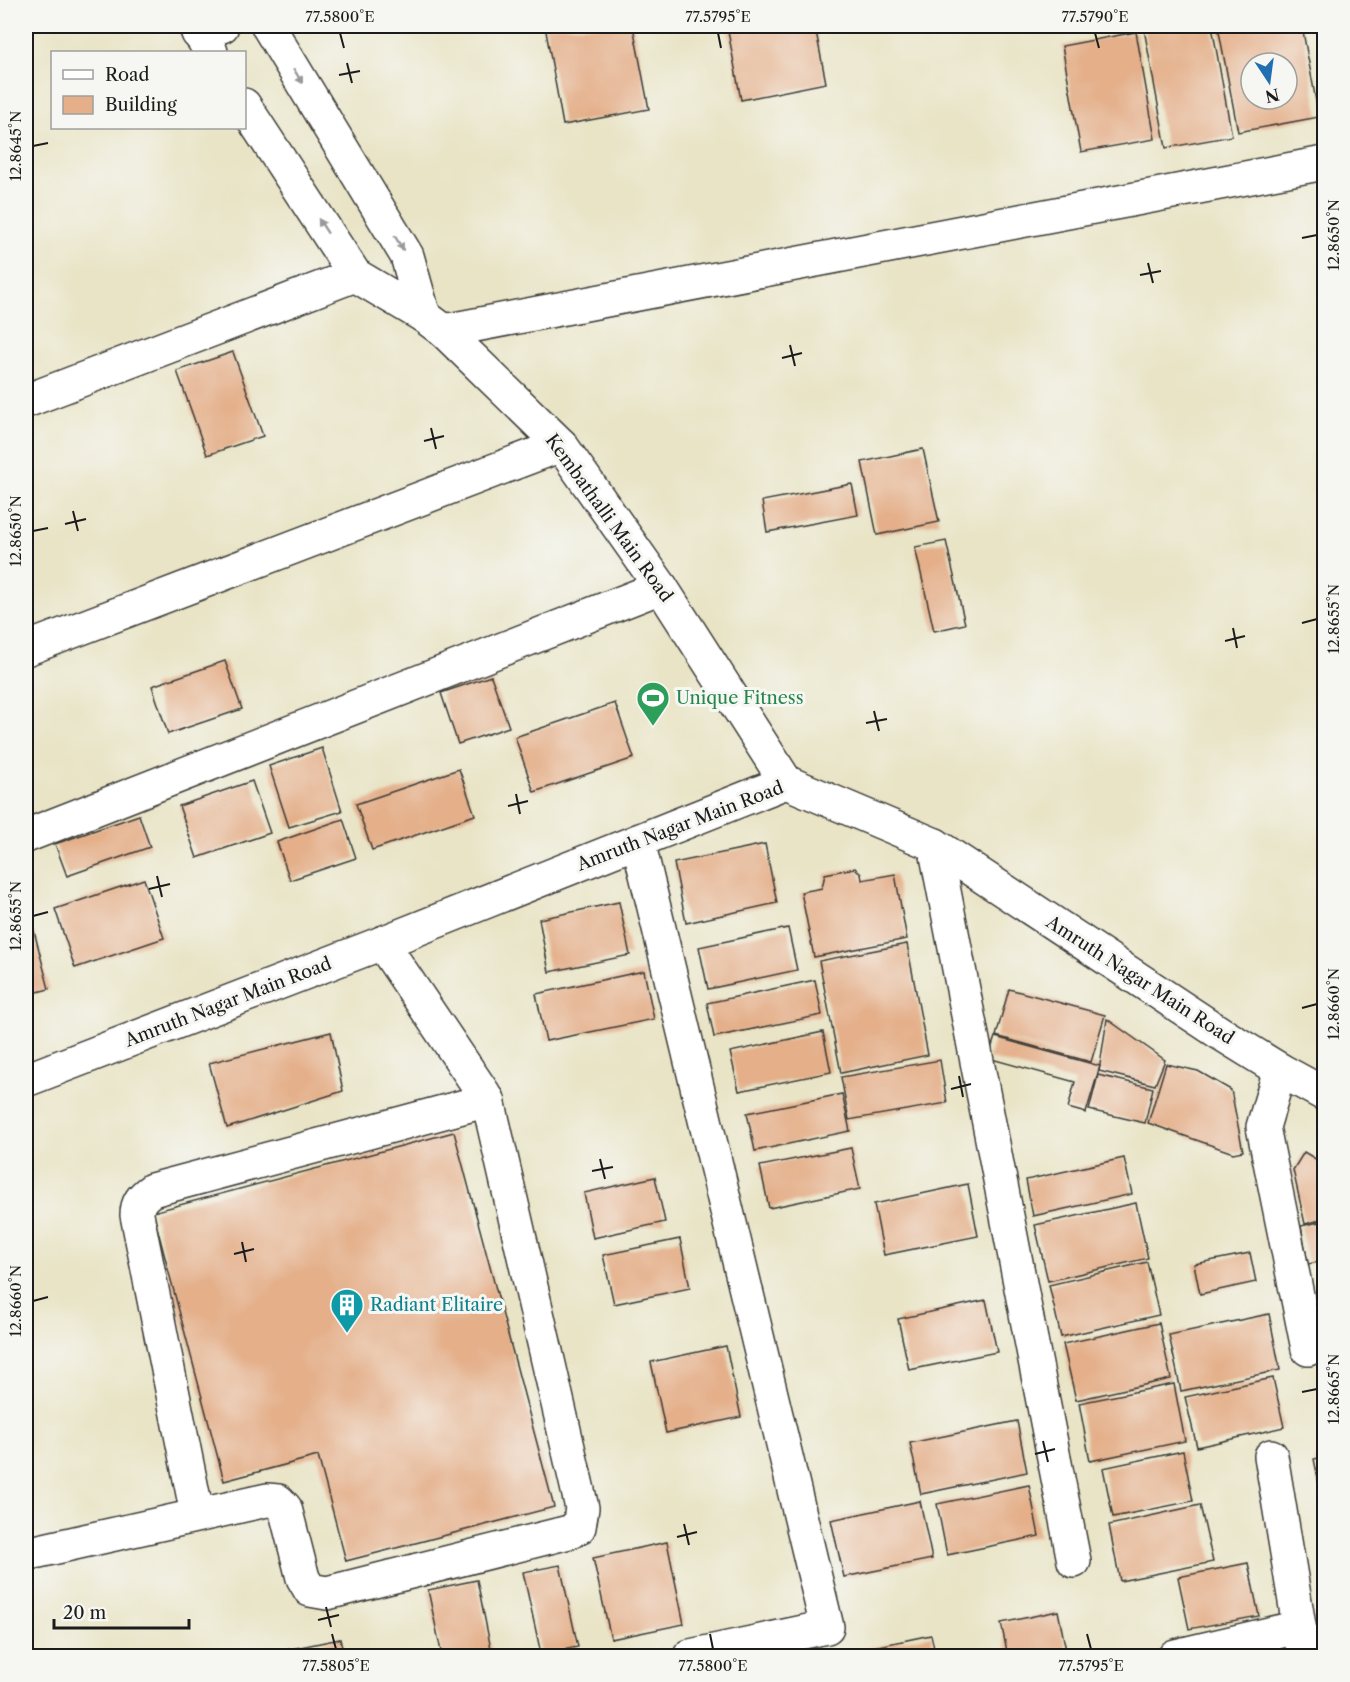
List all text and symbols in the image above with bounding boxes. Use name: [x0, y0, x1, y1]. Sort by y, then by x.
text: 77.5800°E: [305, 7, 375, 26]
text: 77.5795°E: [685, 7, 751, 26]
text: 77.5790°E: [1061, 7, 1129, 26]
legend: [51, 51, 246, 129]
north arrow: [1239, 51, 1299, 111]
text: Road: [105, 64, 150, 86]
one-way arrow: [293, 68, 304, 84]
text: N: [1263, 84, 1281, 107]
text: Building: [105, 94, 177, 116]
text: 12.8645°N: [6, 111, 25, 181]
text: 12.8650°N: [1324, 199, 1343, 271]
one-way arrow: [317, 218, 328, 234]
one-way arrow: [393, 235, 404, 251]
street label: Kembathalli Main Road: [541, 430, 677, 606]
text: 12.8650°N: [6, 495, 25, 567]
text: 12.8655°N: [1324, 584, 1343, 654]
sports icon: Unique Fitness: [635, 680, 671, 727]
place label: Unique Fitness: [676, 687, 804, 709]
street label: Amruth Nagar Main Road: [573, 776, 787, 876]
text: 12.8655°N: [6, 881, 25, 951]
street label: Amruth Nagar Main Road: [1041, 910, 1238, 1049]
street label: Amruth Nagar Main Road: [121, 952, 335, 1052]
text: 12.8660°N: [1324, 968, 1343, 1040]
text: 12.8660°N: [6, 1265, 25, 1337]
building icon: Radiant Elitaire: [329, 1287, 365, 1334]
place label: Radiant Elitaire: [370, 1294, 503, 1316]
text: 12.8665°N: [1324, 1354, 1343, 1424]
scale bar: [54, 1592, 189, 1630]
text: 20 m: [63, 1602, 107, 1624]
text: 77.5805°E: [302, 1656, 370, 1675]
text: 77.5800°E: [678, 1656, 748, 1675]
text: 77.5795°E: [1058, 1656, 1124, 1675]

